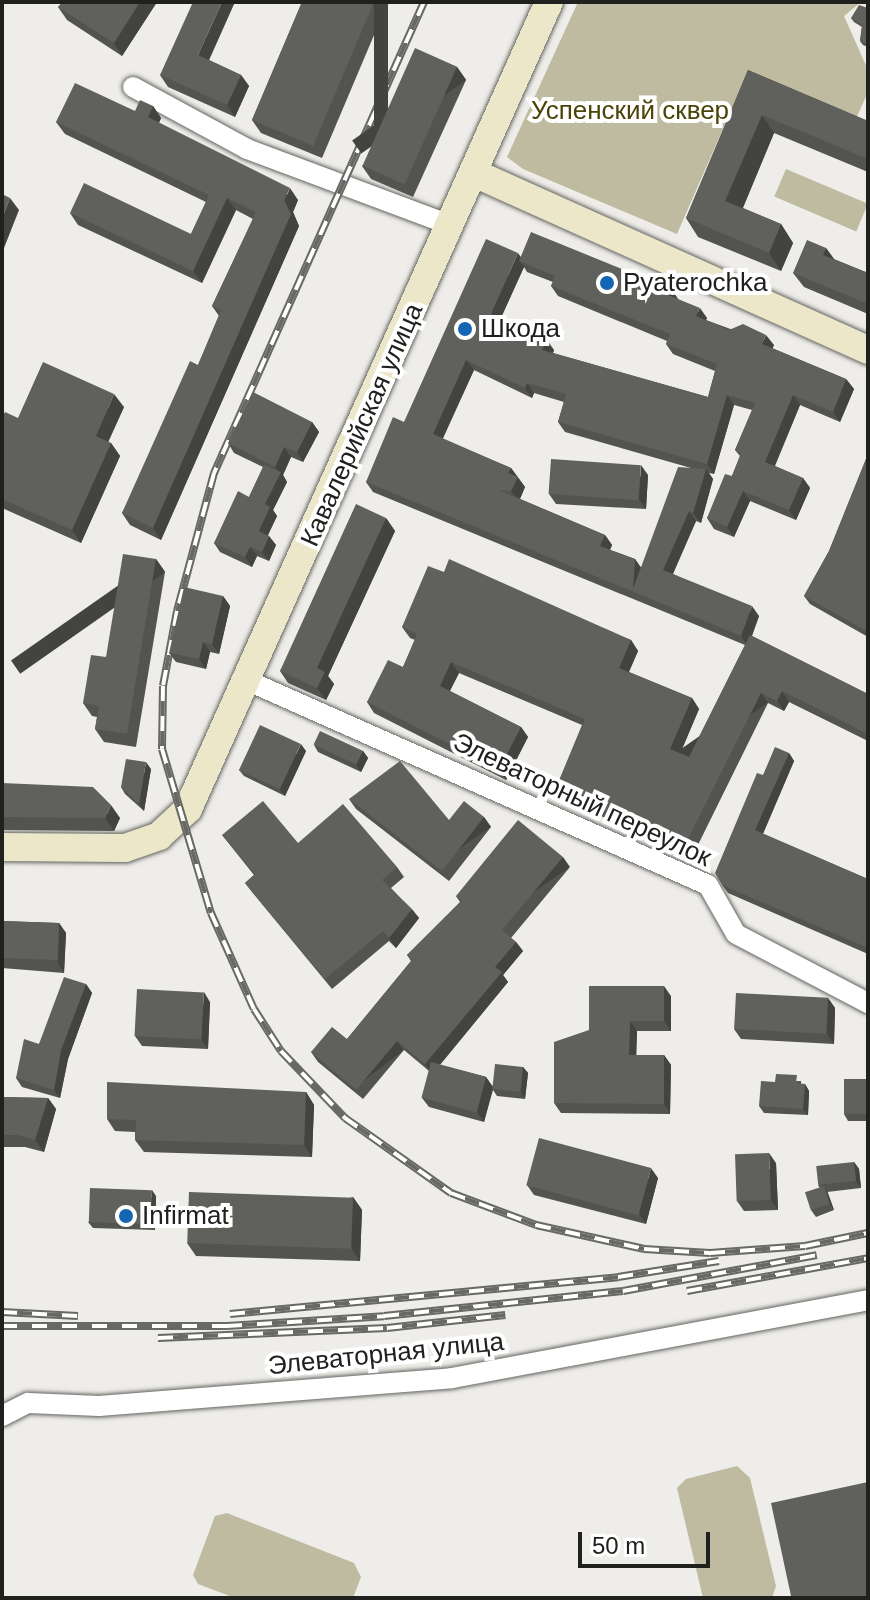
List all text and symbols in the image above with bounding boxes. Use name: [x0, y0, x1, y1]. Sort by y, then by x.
park label: Успенский сквер: [531, 95, 729, 127]
place label: Pyaterochka: [623, 267, 768, 299]
marker: Pyaterochka: [598, 274, 616, 292]
street label: Кавалерийская улица: [294, 299, 430, 551]
place label: Шкода: [481, 313, 560, 345]
marker: Шкода: [456, 320, 474, 338]
street label: Элеваторный переулок: [448, 726, 716, 874]
place label: Infirmat: [142, 1200, 229, 1232]
marker: Infirmat: [117, 1207, 135, 1225]
street label: Элеваторная улица: [267, 1326, 505, 1382]
scale bar: [582, 1516, 714, 1566]
text: 50 m: [592, 1532, 645, 1559]

